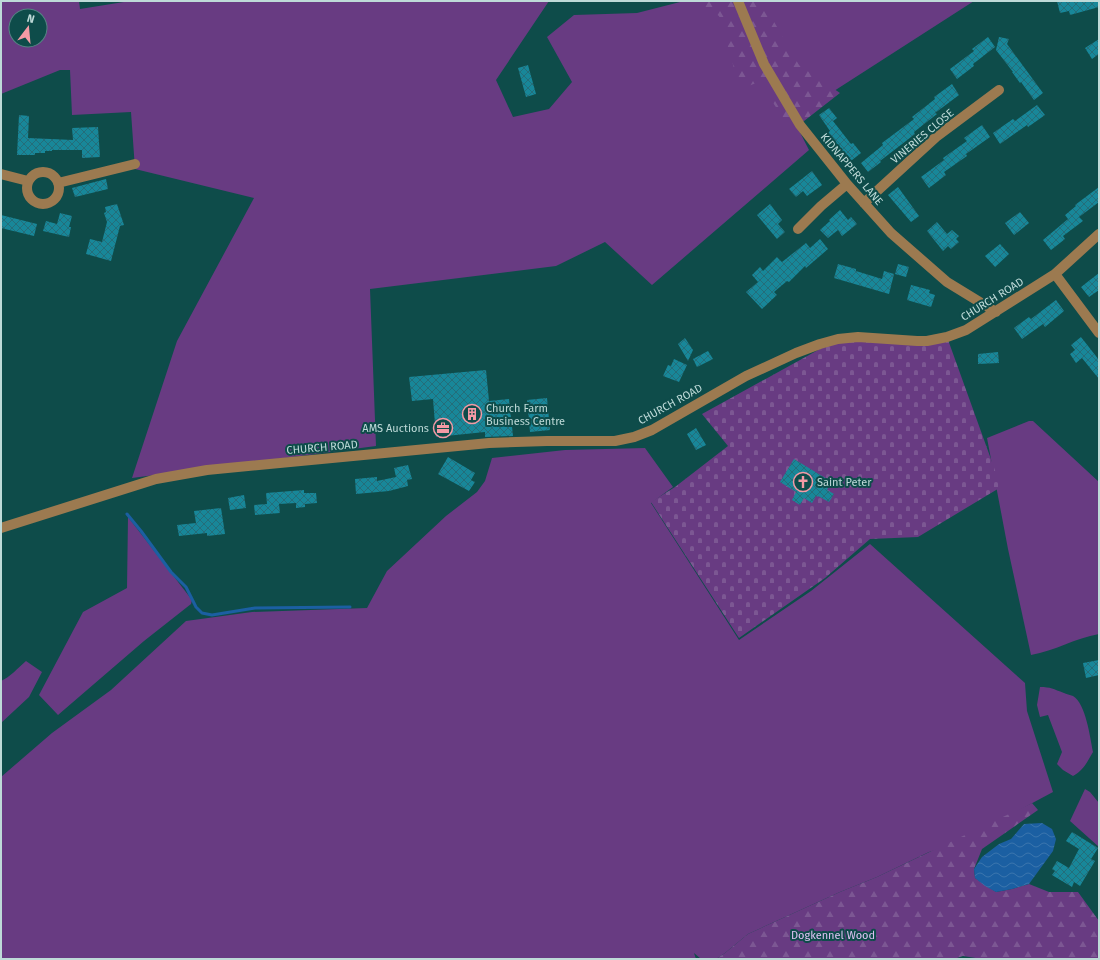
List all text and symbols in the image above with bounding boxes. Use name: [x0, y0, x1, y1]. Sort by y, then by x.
north arrow: [8, 8, 48, 48]
text: N: [25, 12, 36, 26]
street label: VINERIES CLOSE: [888, 106, 956, 166]
street label: KIDNAPPERS LANE: [818, 131, 886, 208]
street label: CHURCH ROAD: [959, 275, 1026, 324]
street label: CHURCH ROAD: [636, 381, 705, 427]
place label: Church Farm Business Centre: [486, 402, 565, 428]
building icon: Church Farm Business Centre: [461, 403, 483, 425]
office icon: AMS Auctions: [432, 417, 454, 439]
place label: AMS Auctions: [362, 422, 429, 435]
street label: CHURCH ROAD: [286, 438, 358, 457]
church icon: Saint Peter: [792, 471, 814, 493]
place label: Saint Peter: [817, 476, 872, 489]
park label: Dogkennel Wood: [791, 929, 875, 942]

